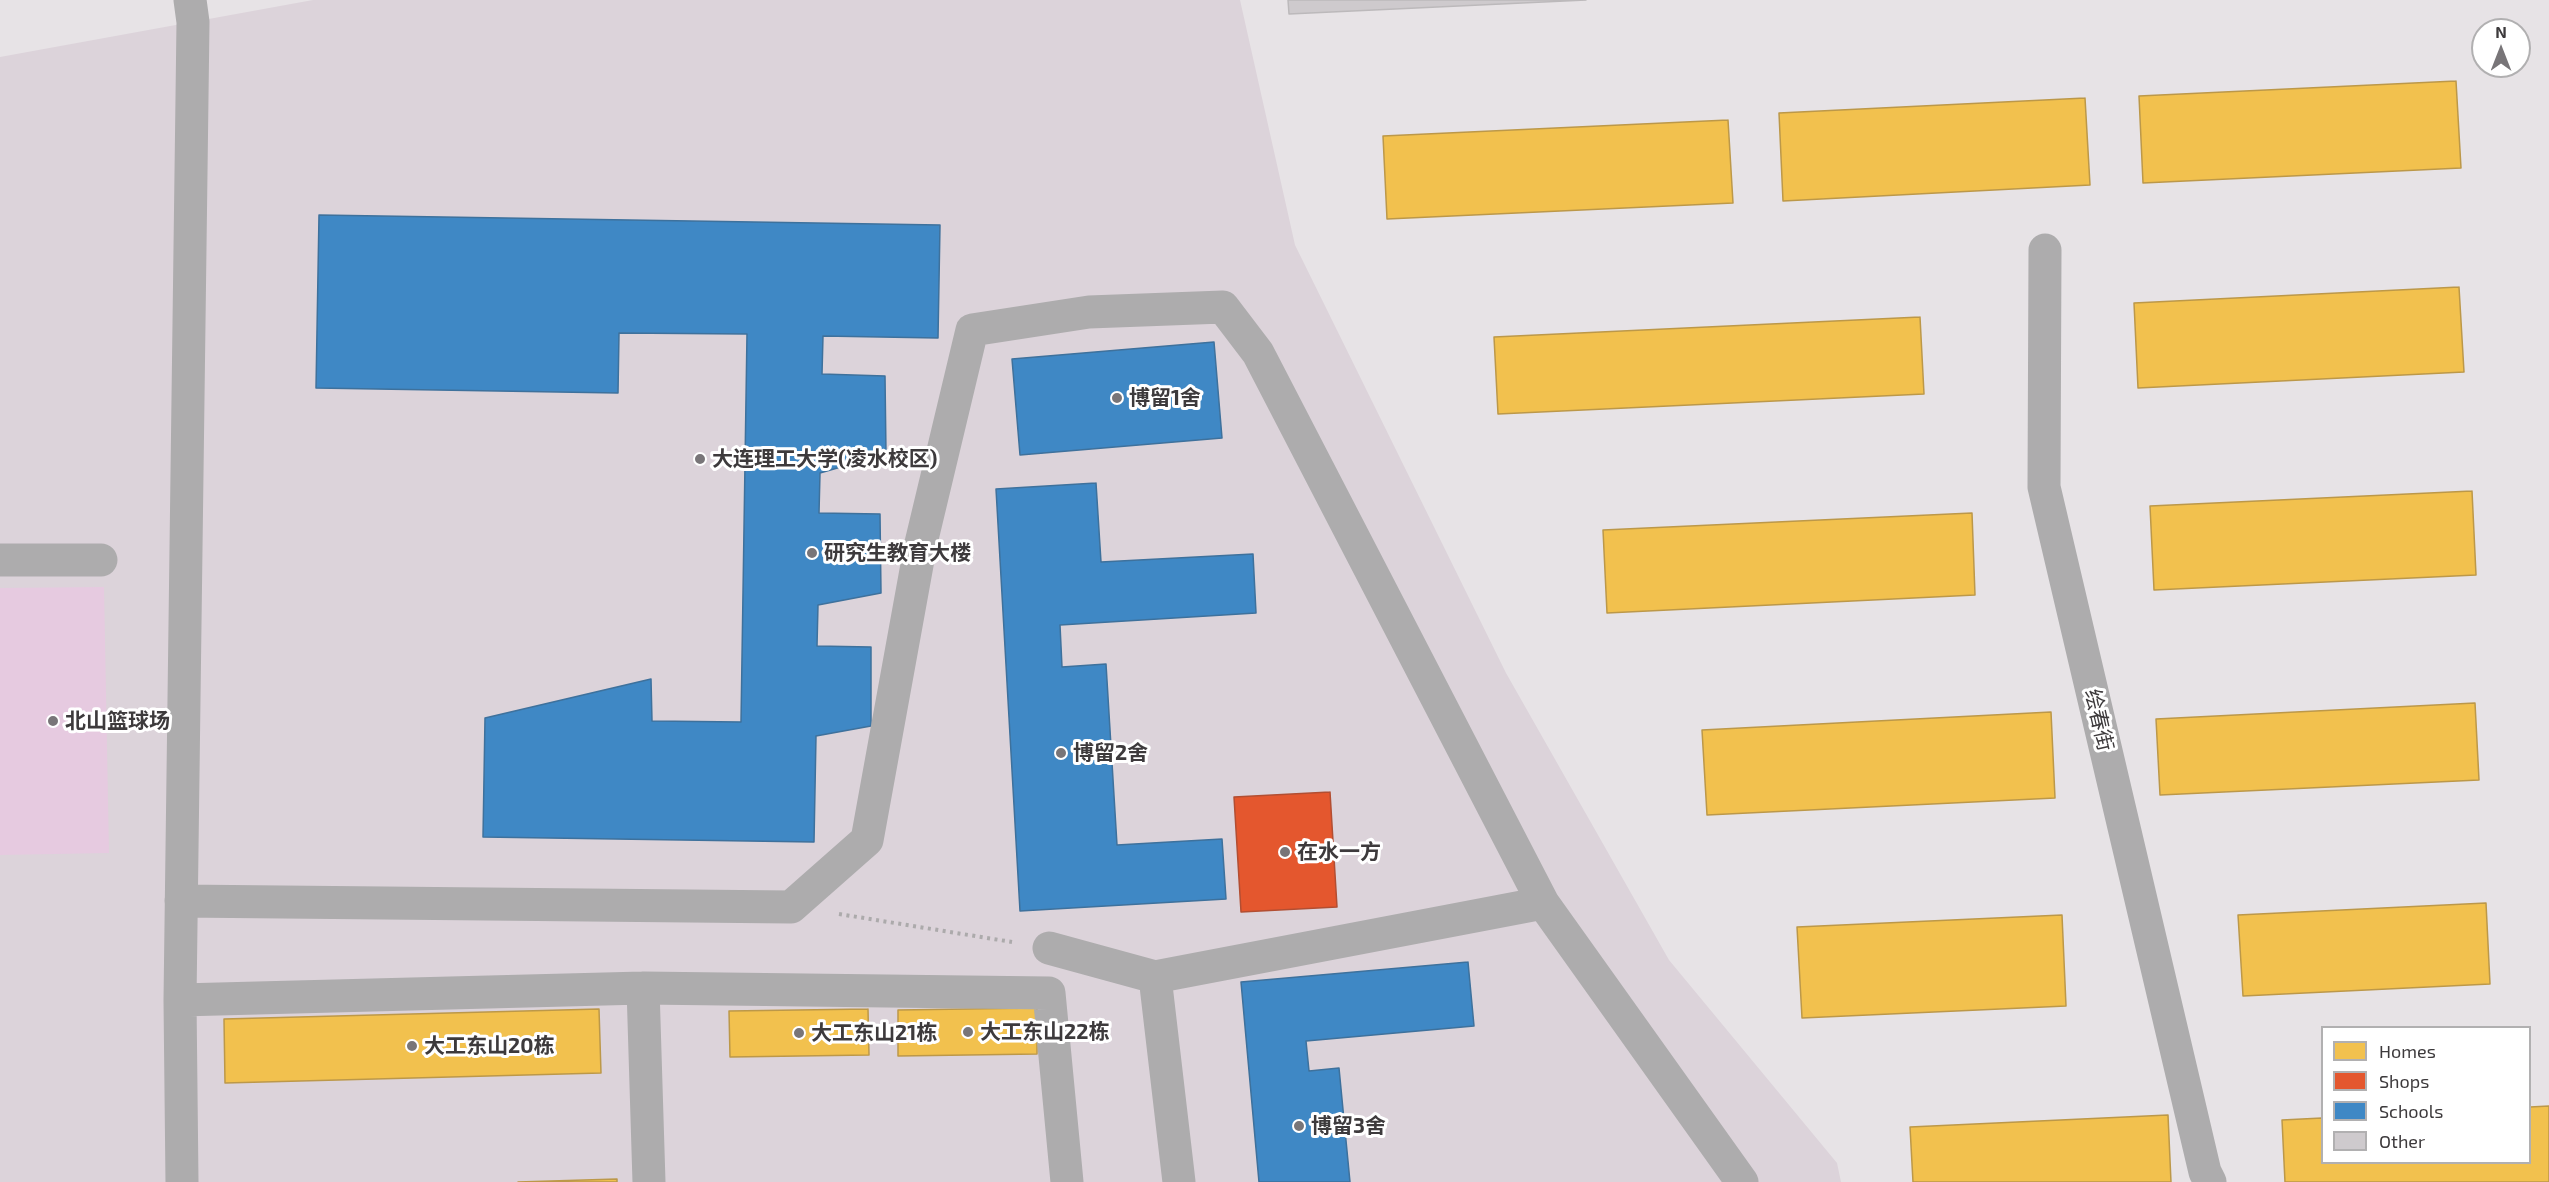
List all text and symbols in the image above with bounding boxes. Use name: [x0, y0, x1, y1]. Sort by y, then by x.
north arrow: [2471, 18, 2531, 78]
text: N: [2495, 22, 2507, 41]
place label: 博留1舍: [1129, 385, 1201, 411]
marker: 博留1舍: [1110, 391, 1124, 405]
place label: 大连理工大学(凌水校区): [712, 446, 937, 472]
marker: 大连理工大学(凌水校区): [693, 452, 707, 466]
place label: 研究生教育大楼: [824, 540, 971, 566]
marker: 研究生教育大楼: [805, 546, 819, 560]
street label: 绘春街: [2080, 686, 2118, 754]
place label: 北山篮球场: [65, 708, 170, 734]
marker: 北山篮球场: [46, 714, 60, 728]
place label: 博留2舍: [1073, 740, 1148, 766]
marker: 博留2舍: [1054, 746, 1068, 760]
place label: 在水一方: [1297, 839, 1381, 865]
marker: 在水一方: [1278, 845, 1292, 859]
place label: 大工东山22栋: [980, 1019, 1109, 1045]
place label: 大工东山21栋: [811, 1020, 937, 1046]
marker: 大工东山22栋: [961, 1025, 975, 1039]
marker: 大工东山21栋: [792, 1026, 806, 1040]
legend: [2321, 1026, 2531, 1164]
place label: 大工东山20栋: [424, 1033, 554, 1059]
marker: 大工东山20栋: [405, 1039, 419, 1053]
text: Homes: [2379, 1040, 2436, 1062]
text: Shops: [2379, 1070, 2429, 1092]
text: Schools: [2379, 1100, 2443, 1122]
place label: 博留3舍: [1311, 1113, 1386, 1139]
marker: 博留3舍: [1292, 1119, 1306, 1133]
text: Other: [2379, 1130, 2425, 1152]

